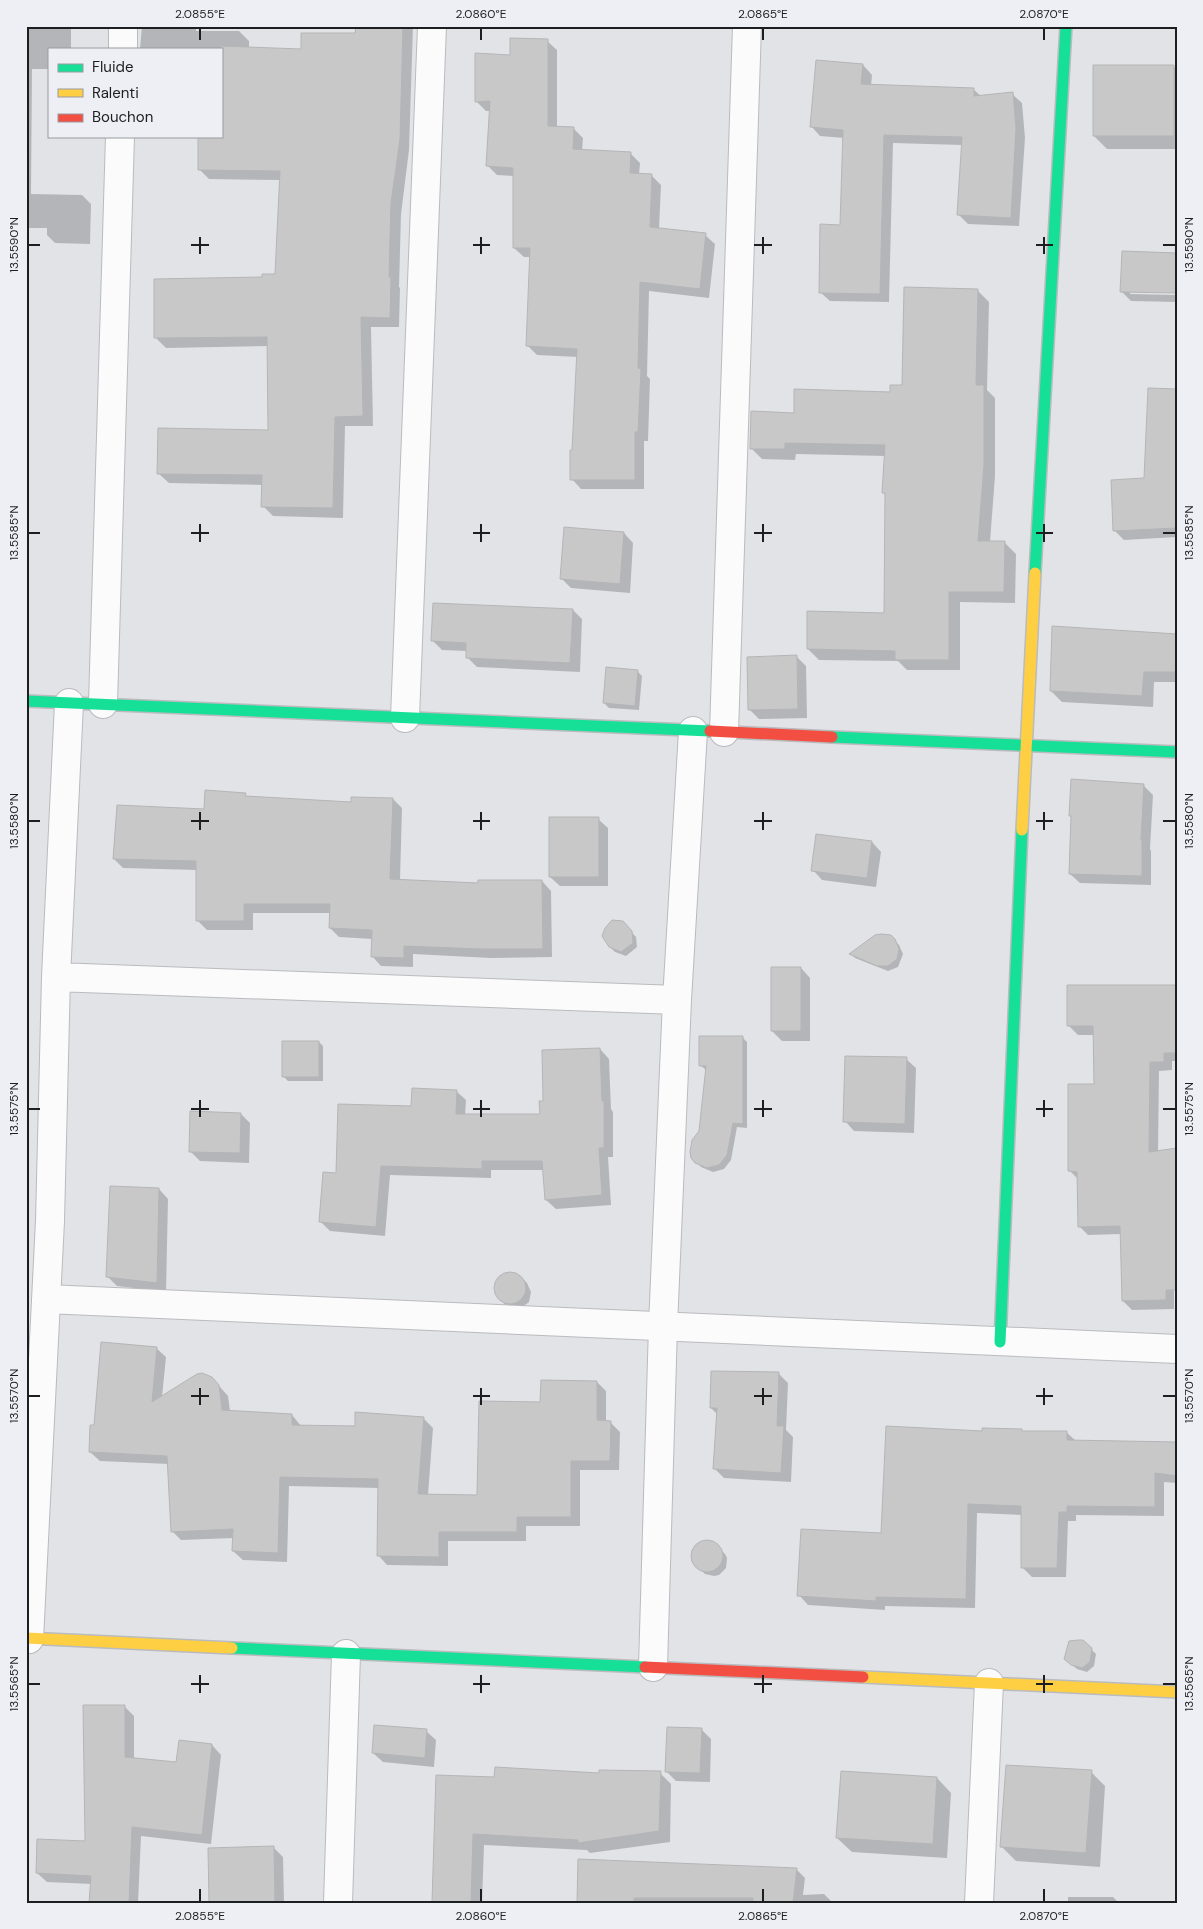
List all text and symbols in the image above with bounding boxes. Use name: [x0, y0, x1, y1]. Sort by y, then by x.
text: 2.0855°E: [175, 6, 225, 22]
text: 2.0860°E: [456, 6, 507, 22]
text: 2.0865°E: [738, 6, 788, 22]
text: 2.0870°E: [1019, 6, 1069, 22]
legend: [48, 48, 222, 138]
text: Fluide: [92, 57, 134, 77]
text: Ralenti: [92, 83, 139, 103]
text: Bouchon: [92, 107, 153, 127]
text: 13.5590°N: [6, 217, 22, 273]
text: 13.5590°N: [1181, 217, 1197, 273]
text: 13.5585°N: [6, 506, 22, 560]
text: 13.5585°N: [1181, 506, 1197, 560]
text: 13.5580°N: [6, 793, 22, 849]
text: 13.5580°N: [1181, 793, 1197, 849]
text: 13.5575°N: [6, 1082, 22, 1136]
text: 13.5575°N: [1181, 1082, 1197, 1136]
text: 13.5570°N: [6, 1369, 22, 1423]
text: 13.5570°N: [1181, 1369, 1197, 1423]
text: 13.5565°N: [6, 1657, 22, 1711]
text: 13.5565°N: [1181, 1657, 1197, 1711]
text: 2.0855°E: [175, 1908, 225, 1924]
text: 2.0860°E: [456, 1908, 507, 1924]
text: 2.0865°E: [738, 1908, 788, 1924]
text: 2.0870°E: [1019, 1908, 1069, 1924]

